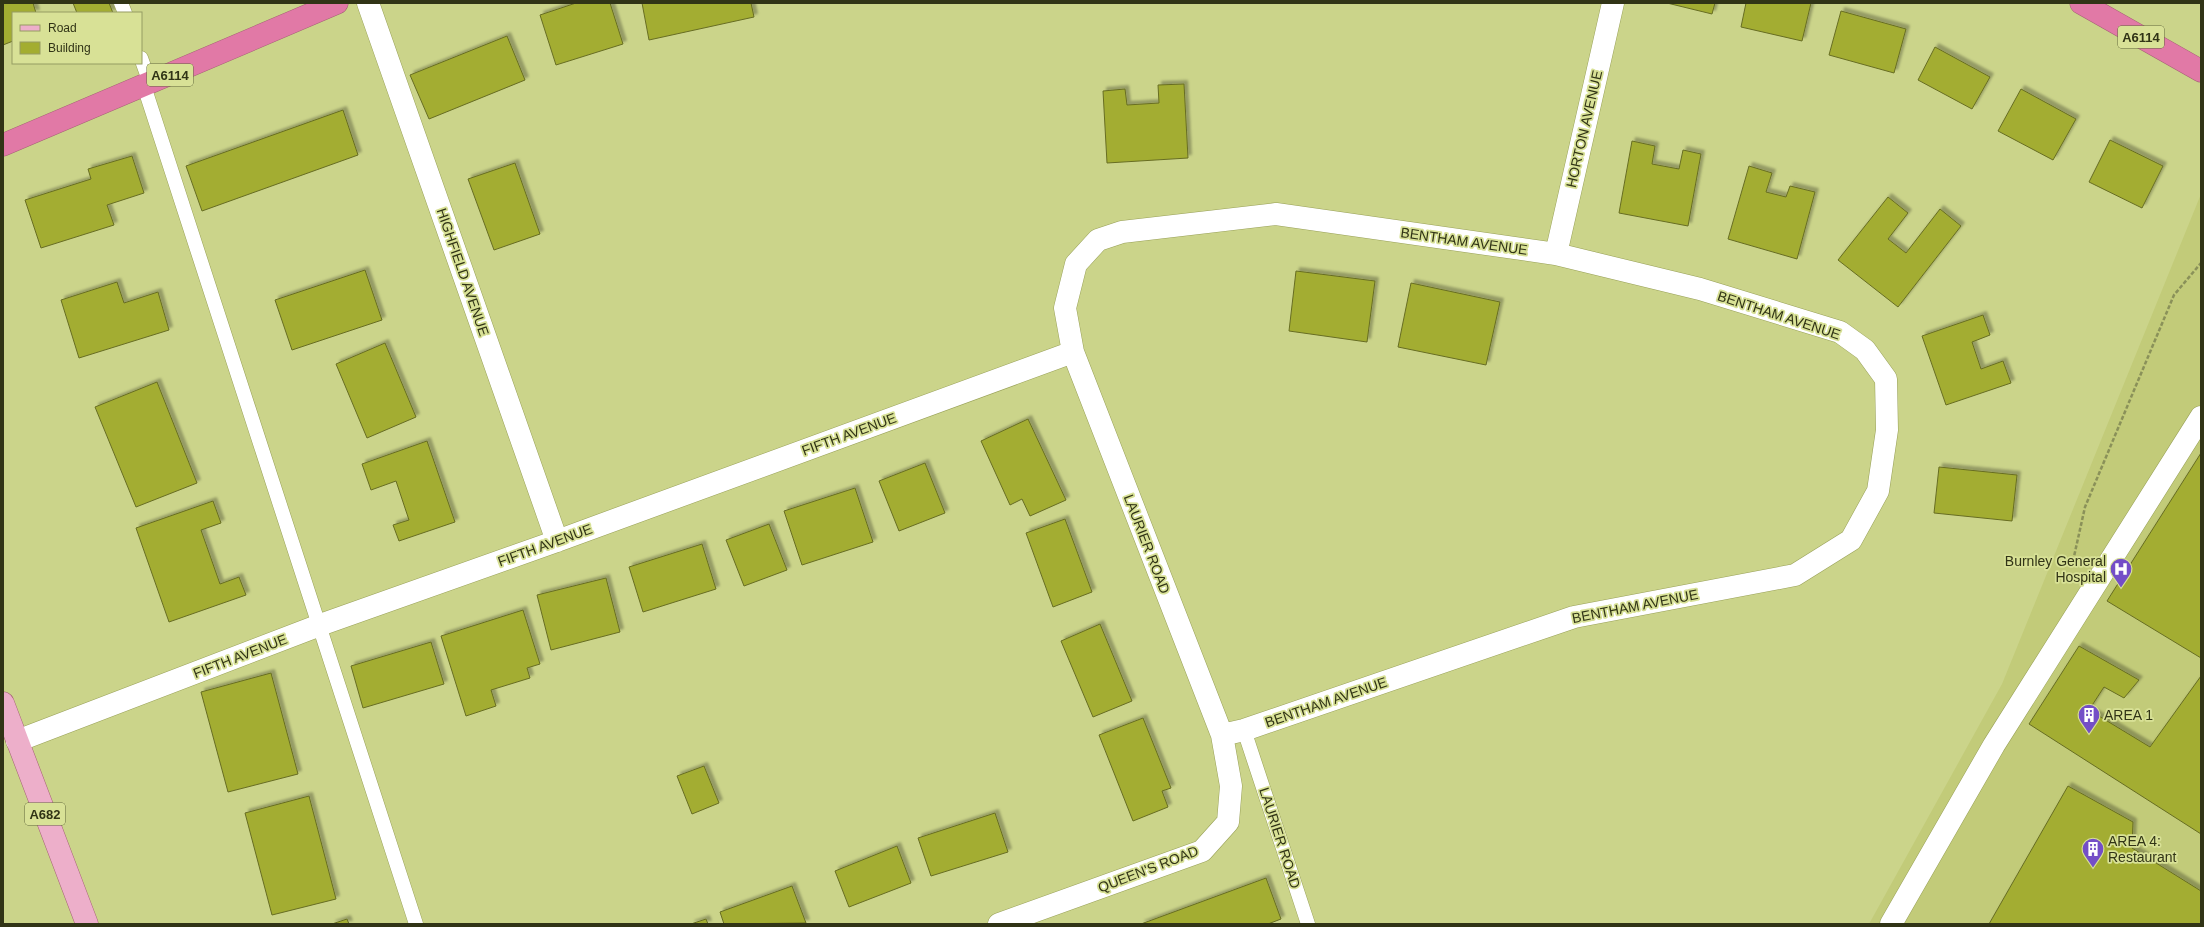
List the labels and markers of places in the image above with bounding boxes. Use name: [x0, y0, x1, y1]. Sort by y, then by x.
place label: Burnley General Hospital: [2005, 553, 2106, 585]
hospital icon: Burnley General Hospital: [2108, 556, 2134, 589]
building icon: AREA 1: [2076, 702, 2102, 735]
place label: AREA 1: [2104, 707, 2153, 723]
place label: AREA 4: Restaurant: [2108, 833, 2177, 865]
building icon: AREA 4: Restaurant: [2080, 836, 2106, 869]

